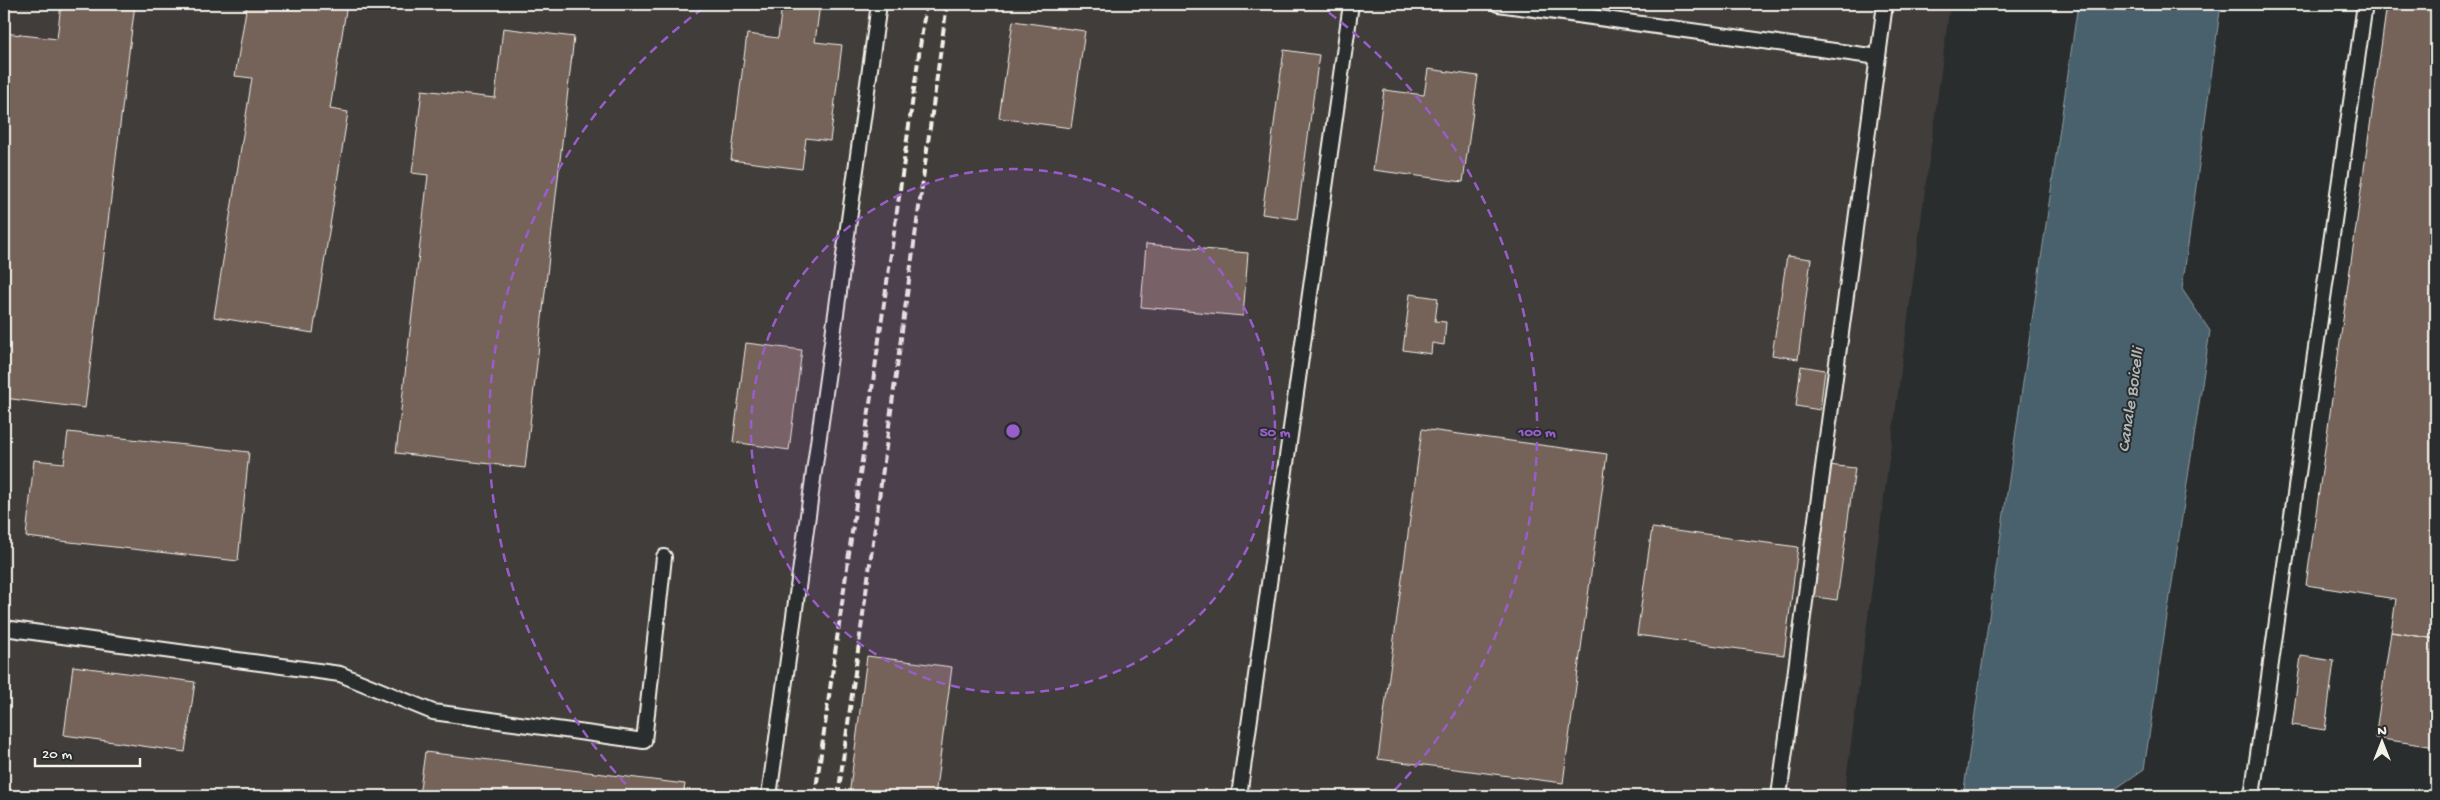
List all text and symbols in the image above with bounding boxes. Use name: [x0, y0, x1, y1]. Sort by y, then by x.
water label: Canale Boicelli: [2114, 344, 2150, 454]
centre of rings: [1004, 422, 1022, 440]
text: 50 m: [1260, 424, 1291, 442]
text: 100 m: [1517, 424, 1556, 442]
north arrow: [2358, 718, 2408, 768]
text: N: [2377, 723, 2387, 740]
scale bar: [35, 735, 140, 767]
text: 20 m: [42, 746, 72, 764]

